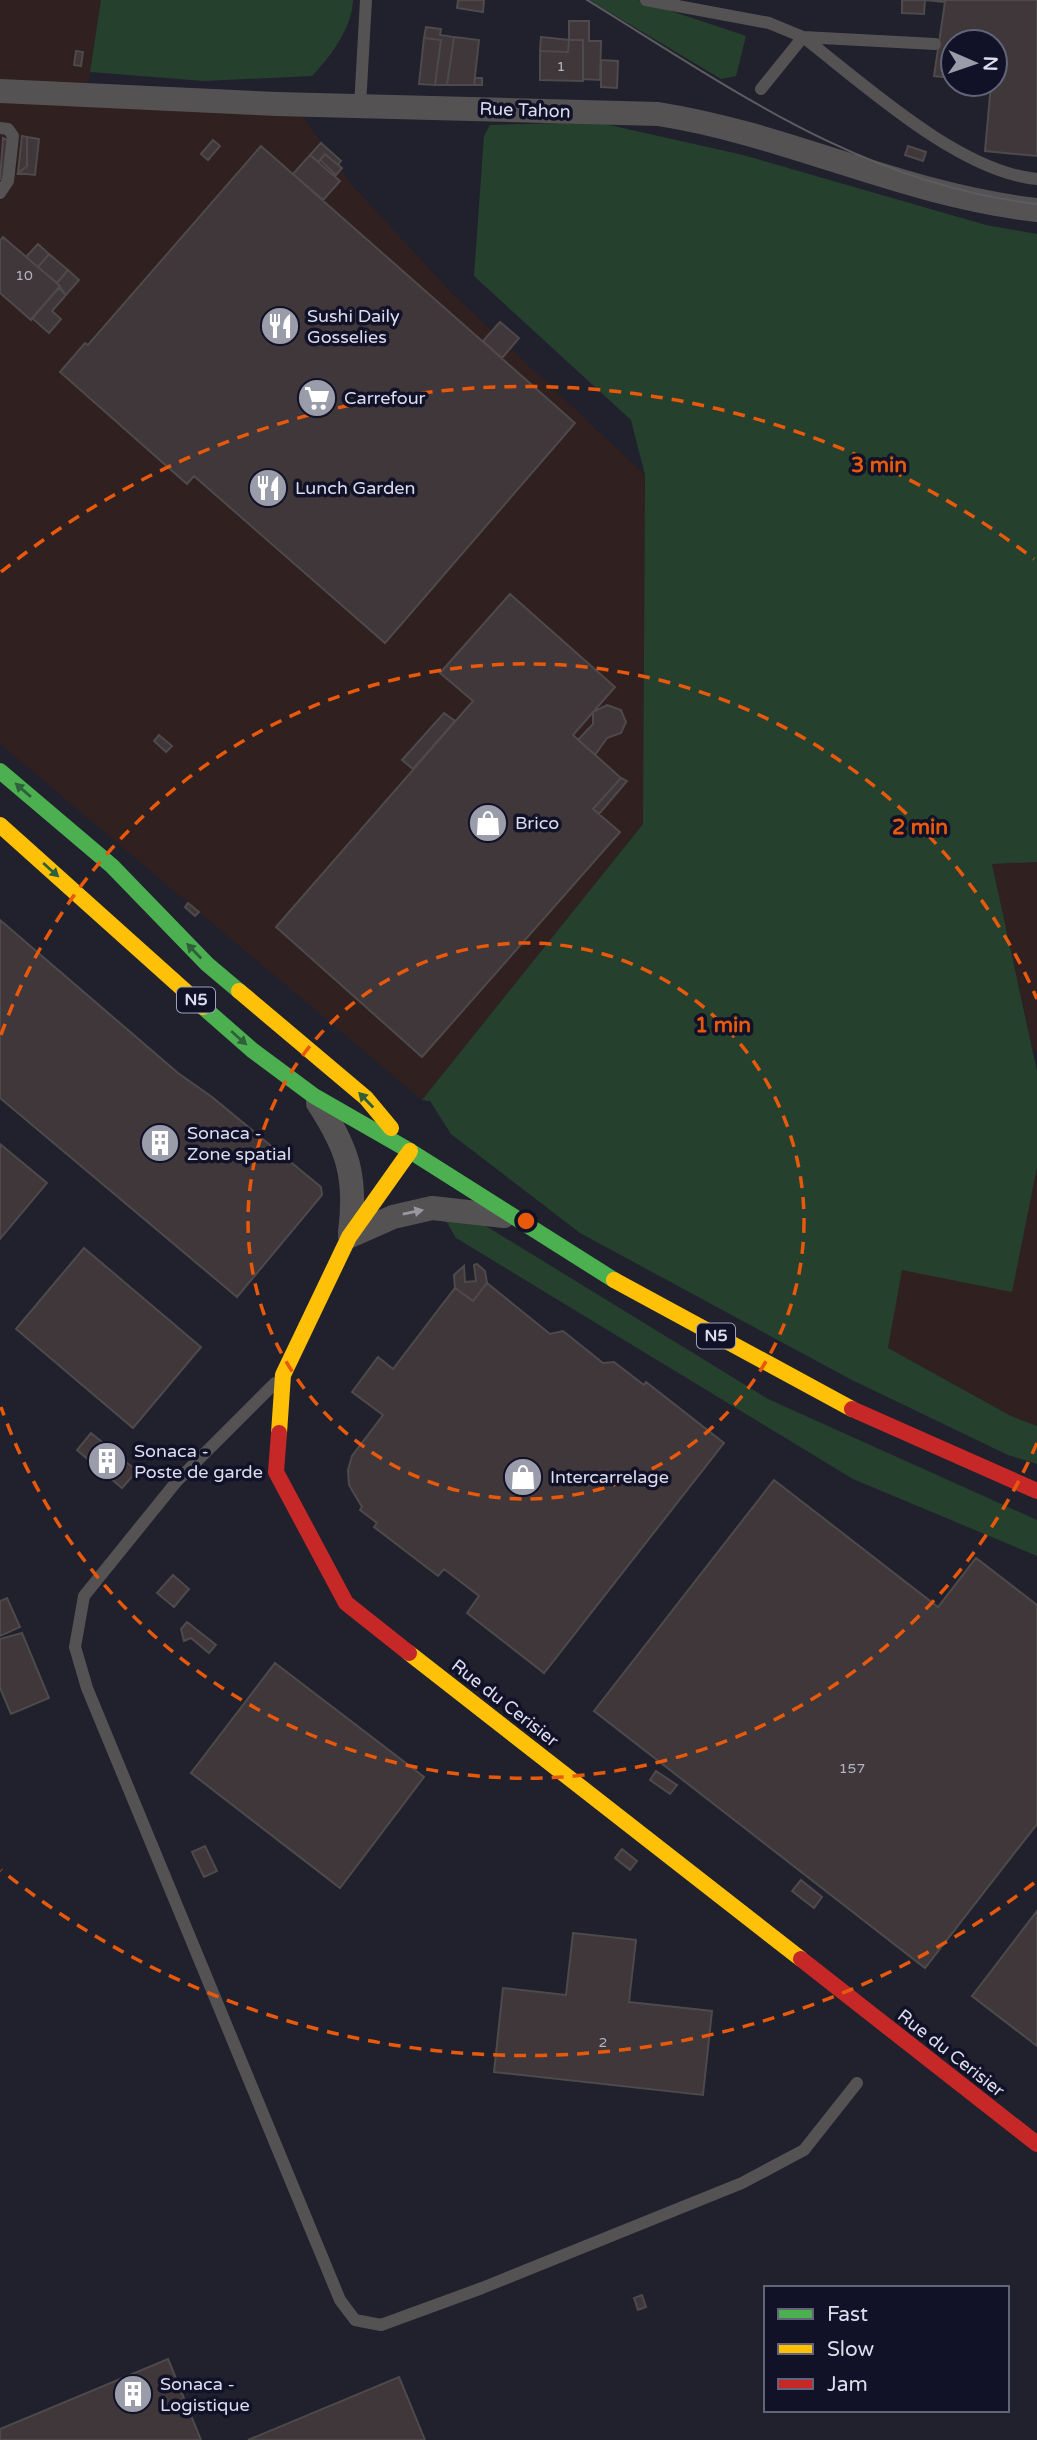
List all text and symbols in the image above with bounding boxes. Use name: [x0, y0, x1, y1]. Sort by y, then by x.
north arrow: [939, 28, 1009, 98]
text: N: [979, 56, 1001, 72]
house number: 1: [557, 58, 565, 75]
street label: Rue Tahon: [479, 97, 571, 123]
house number: 10: [15, 267, 33, 284]
restaurant icon: Sushi Daily Gosselies: [259, 305, 301, 347]
place label: Sushi Daily Gosselies: [307, 305, 400, 348]
supermarket icon: Carrefour: [296, 377, 338, 419]
place label: Carrefour: [344, 387, 426, 409]
text: 3 min: [851, 453, 907, 478]
restaurant icon: Lunch Garden: [247, 467, 289, 509]
place label: Lunch Garden: [295, 477, 415, 499]
one-way arrow: [14, 782, 32, 798]
shop icon: Brico: [467, 802, 509, 844]
place label: Brico: [515, 812, 559, 834]
text: 2 min: [892, 815, 948, 840]
one-way arrow: [42, 862, 59, 878]
one-way arrow: [186, 943, 202, 959]
road number: N5: [177, 988, 215, 1012]
text: 1 min: [695, 1013, 751, 1038]
one-way arrow: [230, 1030, 247, 1046]
one-way arrow: [358, 1091, 375, 1108]
building icon: Sonaca - Zone spatial: [139, 1122, 181, 1164]
place label: Sonaca - Zone spatial: [187, 1122, 291, 1165]
one-way arrow: [402, 1207, 424, 1218]
centre of rings: [514, 1209, 538, 1233]
road number: N5: [697, 1324, 735, 1348]
building icon: Sonaca - Poste de garde: [86, 1440, 128, 1482]
place label: Sonaca - Poste de garde: [134, 1440, 263, 1483]
shop icon: Intercarrelage: [502, 1456, 544, 1498]
place label: Intercarrelage: [550, 1466, 669, 1488]
street label: Rue du Cerisier: [447, 1654, 563, 1752]
house number: 157: [839, 1760, 865, 1777]
street label: Rue du Cerisier: [893, 2004, 1009, 2102]
house number: 2: [599, 2034, 607, 2051]
legend: [764, 2286, 1009, 2412]
text: Fast: [827, 2302, 868, 2327]
text: Slow: [827, 2337, 875, 2362]
text: Jam: [827, 2372, 868, 2397]
building icon: Sonaca - Logistique: [112, 2373, 154, 2415]
place label: Sonaca - Logistique: [160, 2373, 250, 2416]

